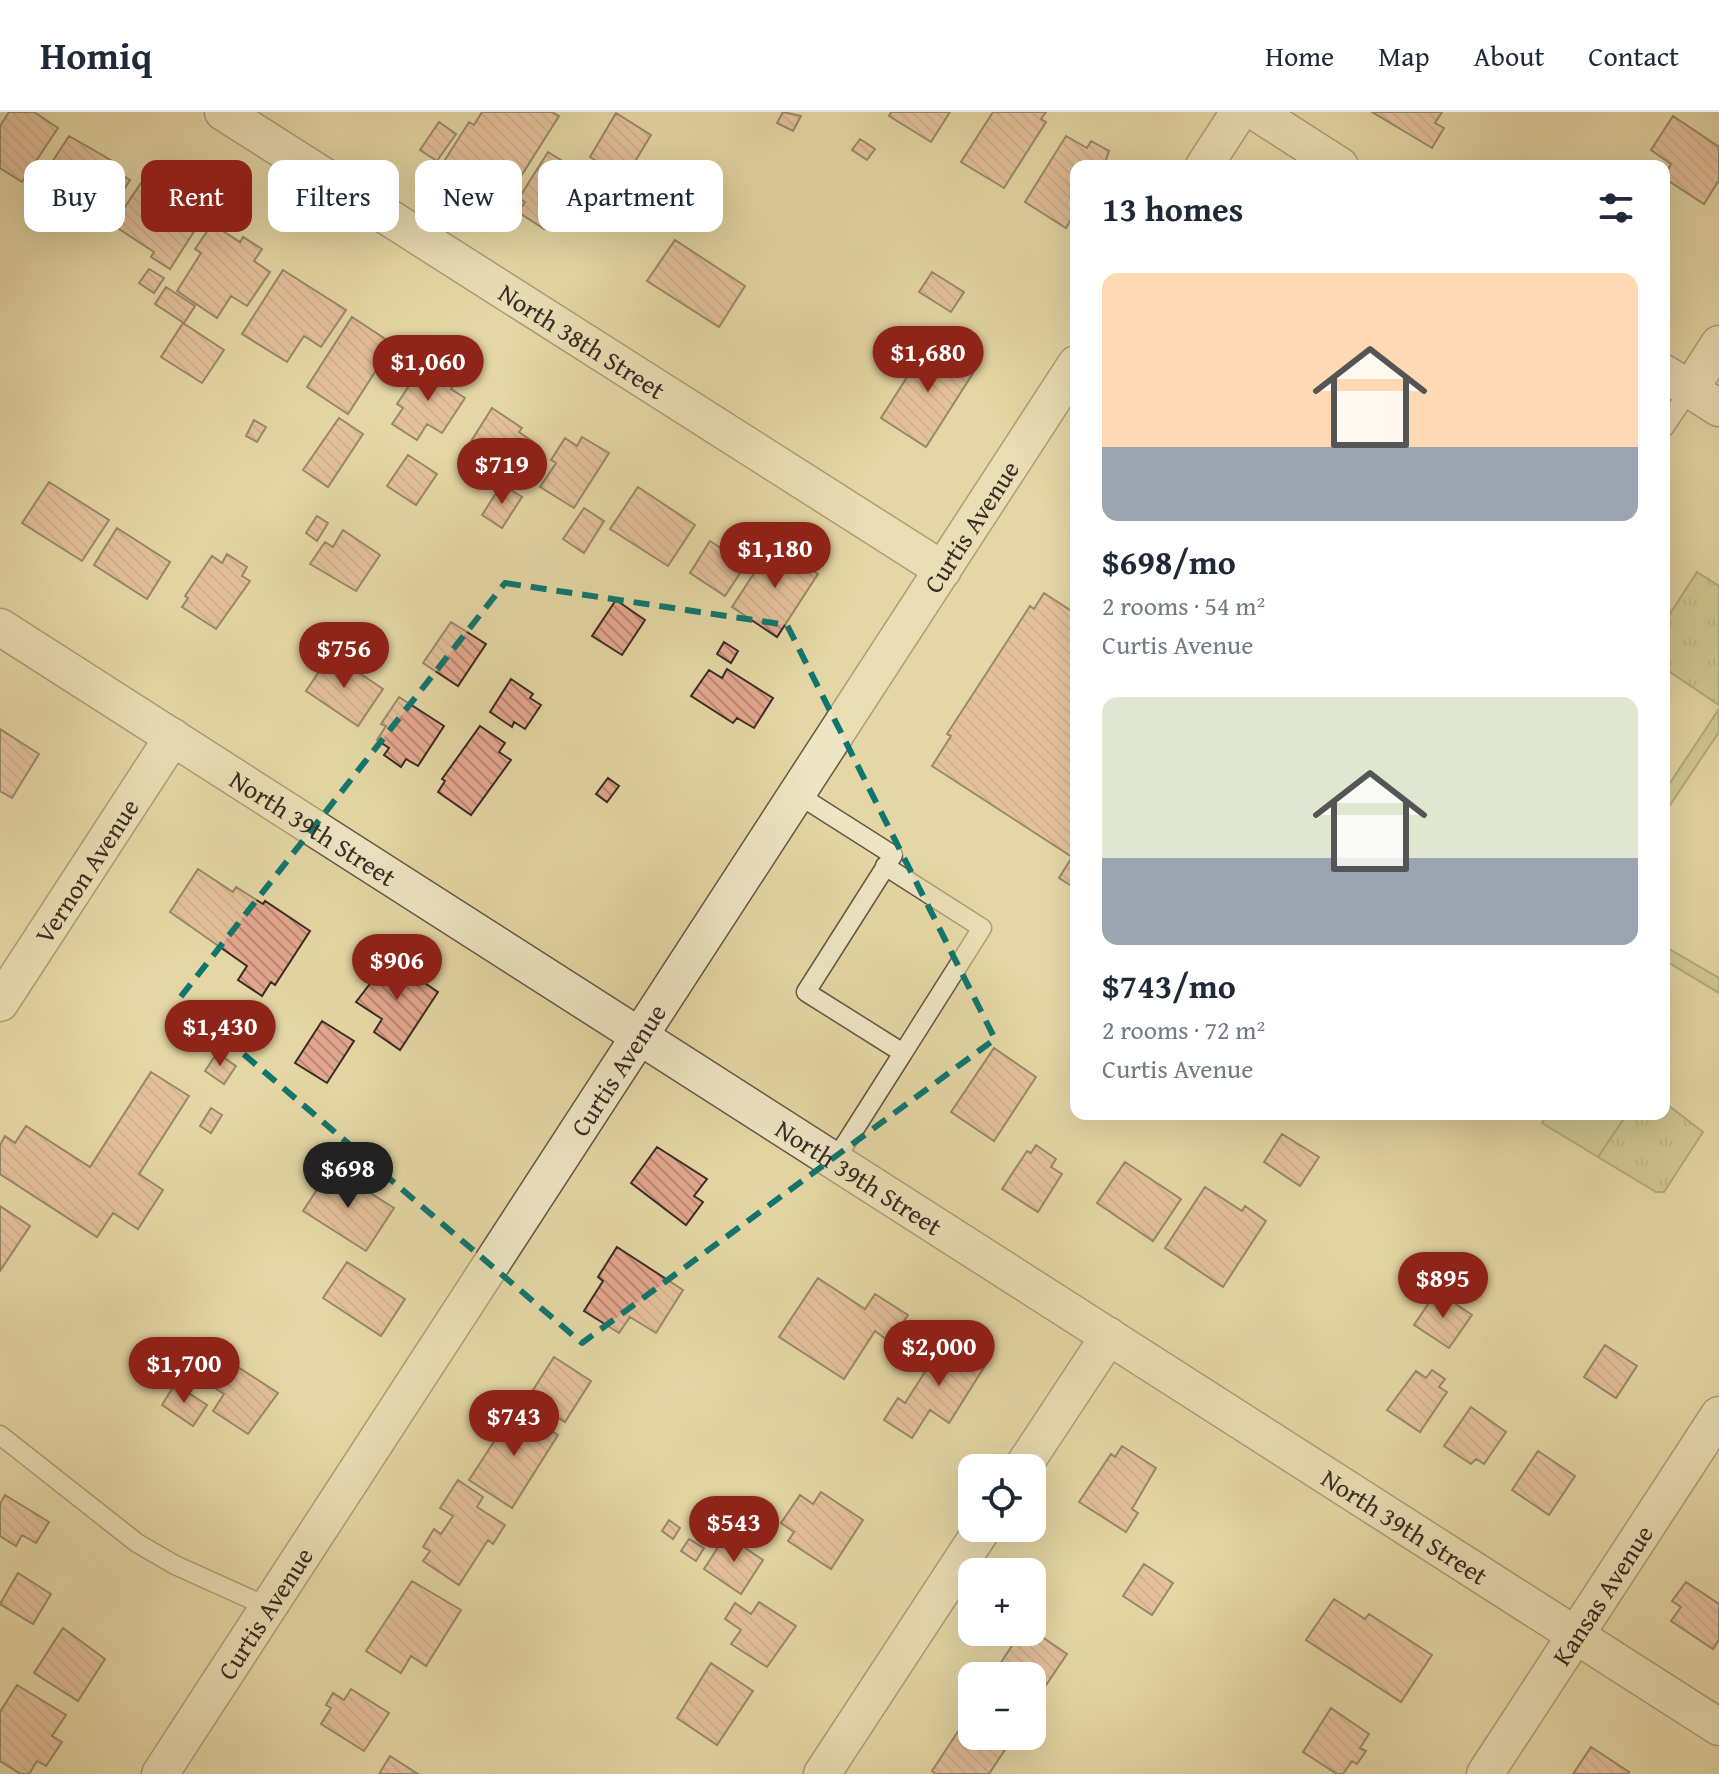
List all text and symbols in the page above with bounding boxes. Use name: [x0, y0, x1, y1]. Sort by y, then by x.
text: Homiq: [40, 27, 152, 83]
text: Home: [1265, 35, 1334, 76]
text: Map: [1378, 35, 1430, 76]
text: About: [1474, 35, 1544, 76]
text: Contact: [1588, 35, 1679, 76]
chip: Buy: [24, 160, 125, 232]
chip: Rent: [141, 160, 252, 232]
chip: Filters: [268, 160, 399, 232]
chip: New: [415, 160, 522, 232]
chip: Apartment: [538, 160, 723, 232]
text: 13 homes: [1102, 184, 1243, 233]
icon: filters: [1594, 186, 1638, 230]
street label: North 38th Street: [491, 273, 673, 408]
icon: home: [1298, 325, 1442, 469]
pin: $1,680: [863, 326, 993, 394]
text: $1,680: [891, 332, 965, 371]
pin: $1,060: [363, 335, 493, 403]
text: $1,060: [391, 341, 465, 380]
pin: $719: [455, 438, 549, 506]
text: $719: [475, 444, 529, 483]
street label: Curtis Avenue: [913, 452, 1028, 600]
pin: $1,180: [710, 522, 840, 590]
text: $1,180: [738, 528, 812, 567]
text: $698/mo: [1102, 537, 1236, 586]
text: 2 rooms · 54 m²: [1102, 586, 1265, 625]
pin: $756: [297, 622, 391, 690]
text: Curtis Avenue: [1102, 625, 1253, 664]
text: $756: [317, 628, 371, 667]
icon: home: [1298, 749, 1442, 893]
street label: North 39th Street: [222, 760, 404, 895]
street label: Vernon Avenue: [24, 790, 148, 951]
pin: $906: [350, 934, 444, 1002]
text: $906: [370, 940, 424, 979]
text: $743/mo: [1102, 961, 1236, 1010]
street label: Curtis Avenue: [560, 995, 675, 1144]
pin: $1,430: [155, 1000, 285, 1068]
text: $1,430: [183, 1006, 257, 1045]
text: 2 rooms · 72 m²: [1102, 1010, 1265, 1049]
text: Curtis Avenue: [1102, 1049, 1253, 1088]
street label: North 39th Street: [768, 1109, 950, 1245]
pin: $698: [301, 1142, 395, 1210]
text: $698: [321, 1148, 375, 1187]
pin: $895: [1396, 1252, 1490, 1320]
text: $895: [1416, 1258, 1470, 1297]
pin: $2,000: [874, 1320, 1004, 1388]
text: $2,000: [902, 1326, 976, 1365]
pin: $1,700: [119, 1337, 249, 1405]
text: $1,700: [147, 1343, 221, 1382]
pin: $743: [467, 1390, 561, 1458]
text: $743: [487, 1396, 541, 1435]
map controls: [958, 1454, 1046, 1750]
button: locate: [958, 1454, 1046, 1542]
street label: North 39th Street: [1314, 1458, 1496, 1594]
pin: $543: [687, 1496, 781, 1564]
text: $543: [707, 1502, 761, 1541]
street label: Kansas Avenue: [1542, 1517, 1662, 1673]
street label: Curtis Avenue: [207, 1539, 322, 1687]
button: +: [958, 1558, 1046, 1646]
button: −: [958, 1662, 1046, 1750]

